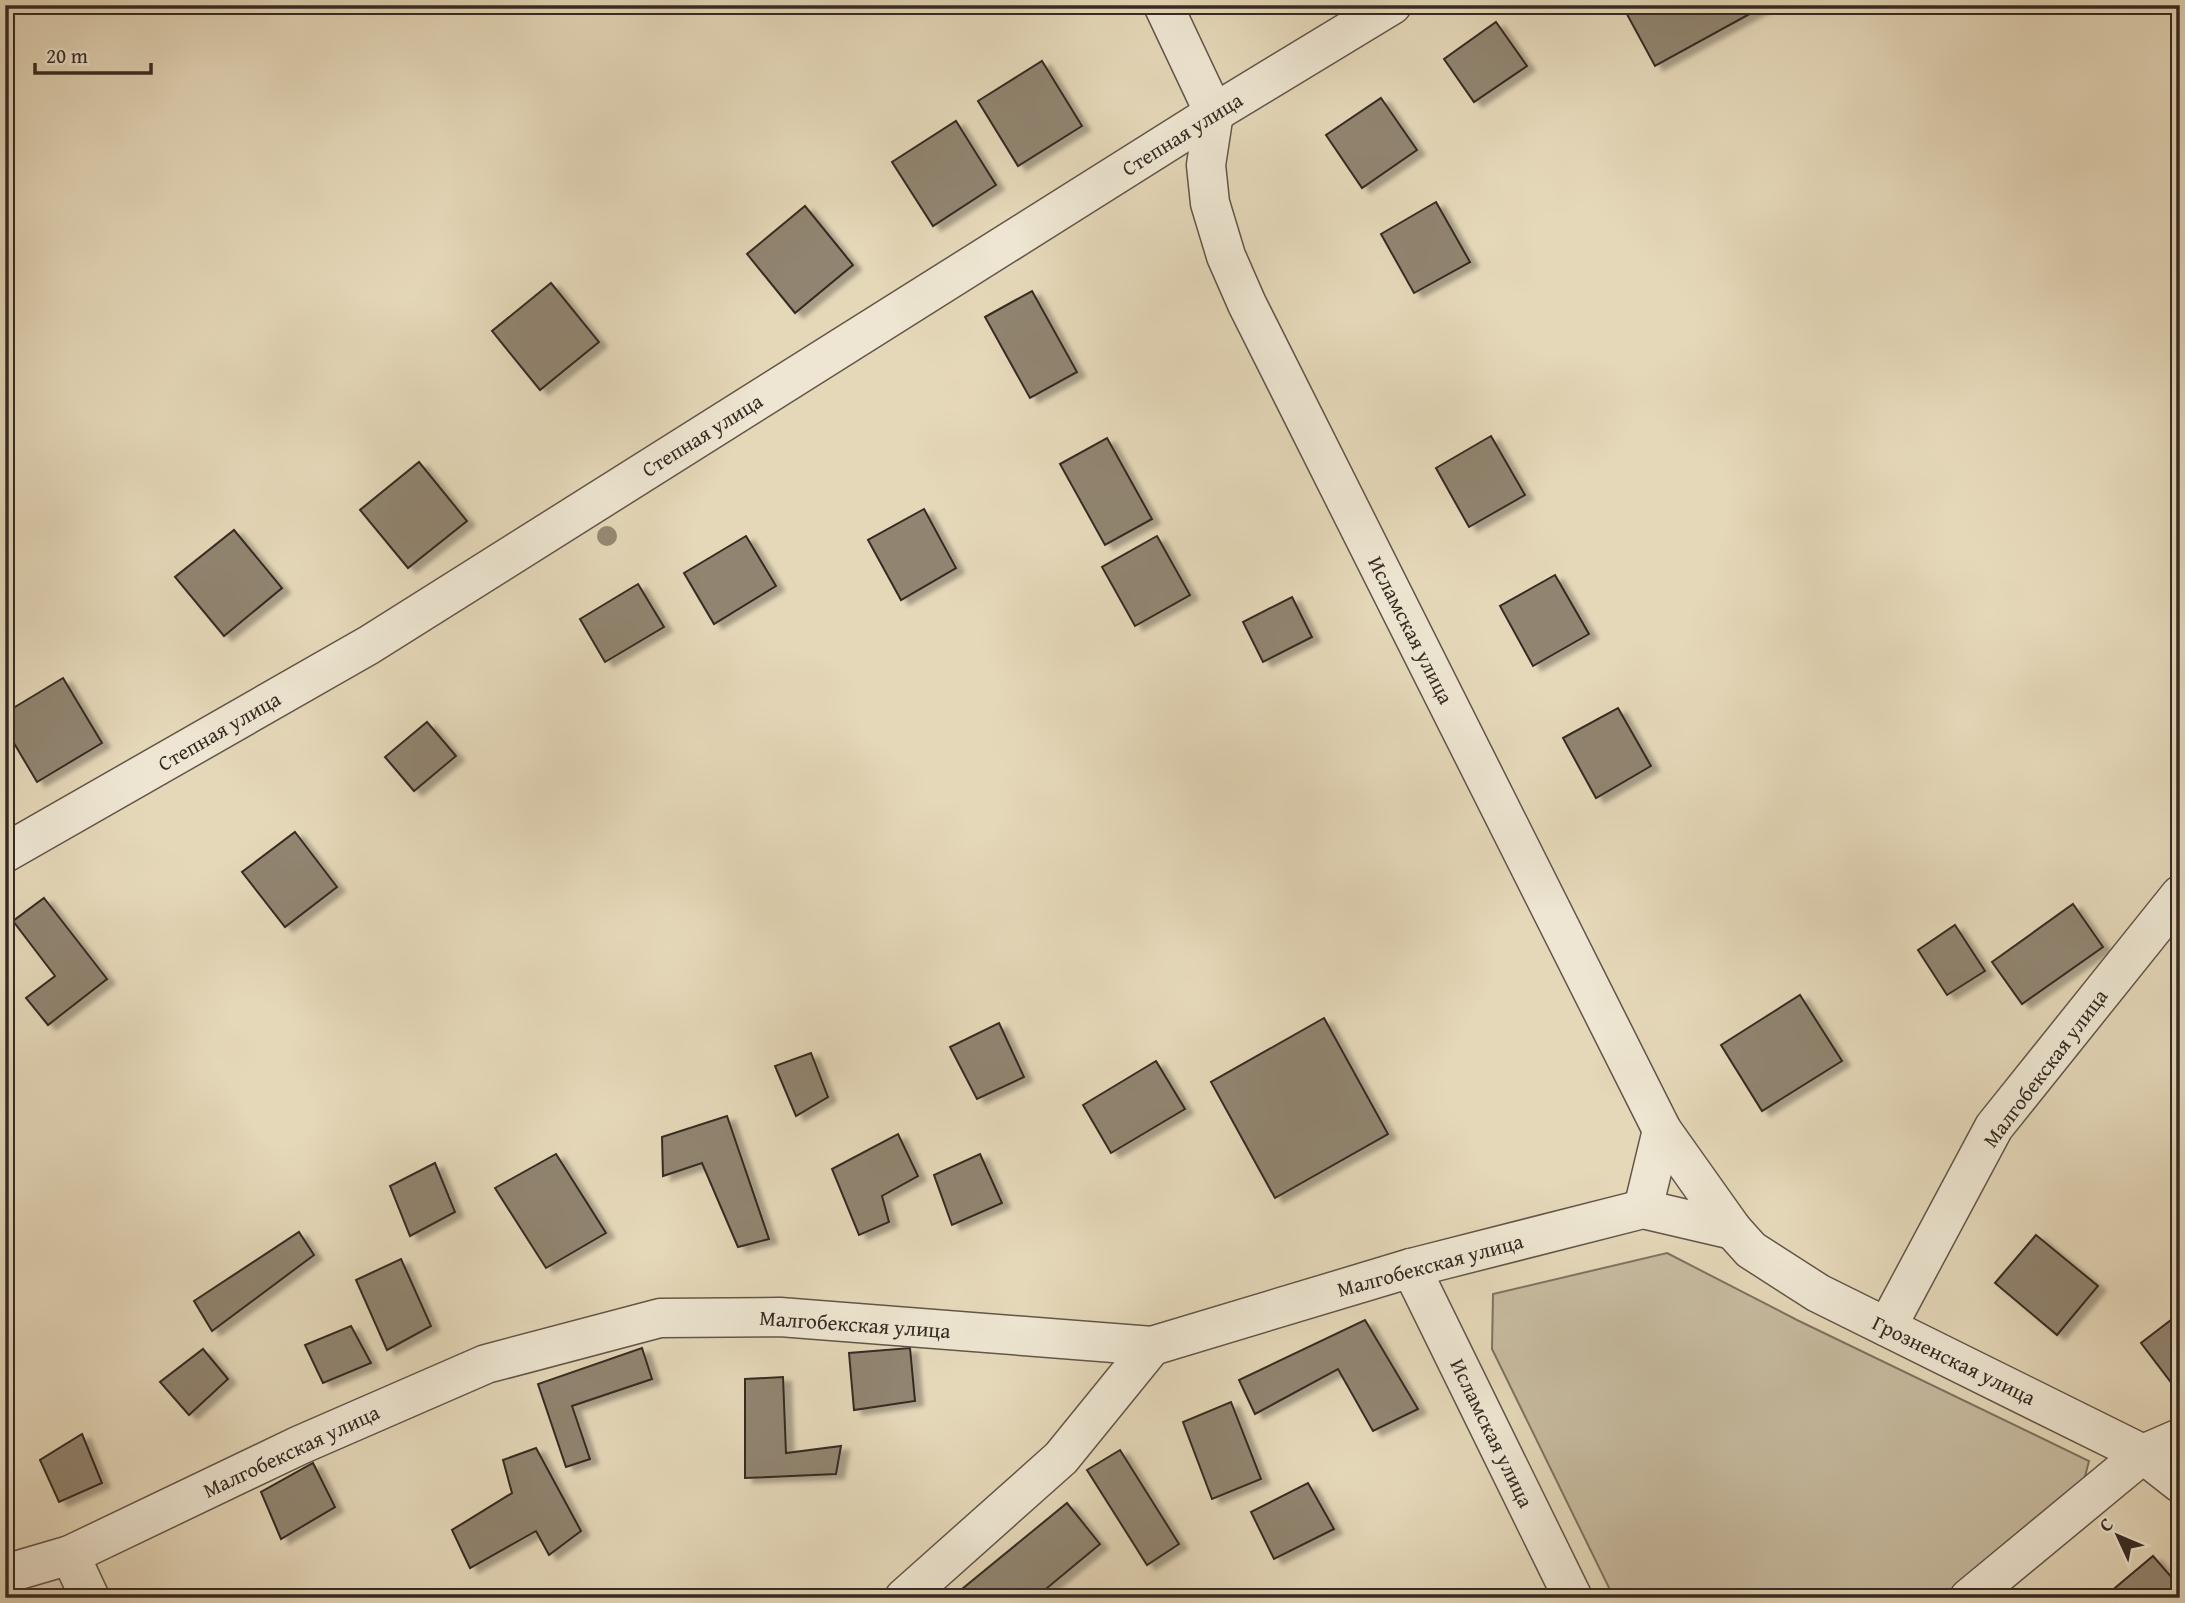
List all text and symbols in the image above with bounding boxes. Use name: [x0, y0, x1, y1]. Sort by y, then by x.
scale bar: [35, 32, 150, 76]
text: 20 m: [46, 40, 88, 71]
street label: Степная улица: [1116, 84, 1248, 184]
street label: Степная улица: [636, 385, 768, 485]
street label: Исламская улица: [1360, 551, 1462, 709]
street label: Степная улица: [152, 683, 286, 779]
street label: Малгобекская улица: [1975, 982, 2115, 1154]
street label: Малгобекская улица: [1334, 1225, 1526, 1305]
street label: Малгобекская улица: [758, 1302, 952, 1346]
street label: Грозненская улица: [1867, 1307, 2041, 1413]
street label: Исламская улица: [1443, 1353, 1541, 1513]
street label: Малгобекская улица: [198, 1396, 384, 1506]
north arrow: [2084, 1502, 2154, 1572]
text: С: [2092, 1510, 2120, 1538]

